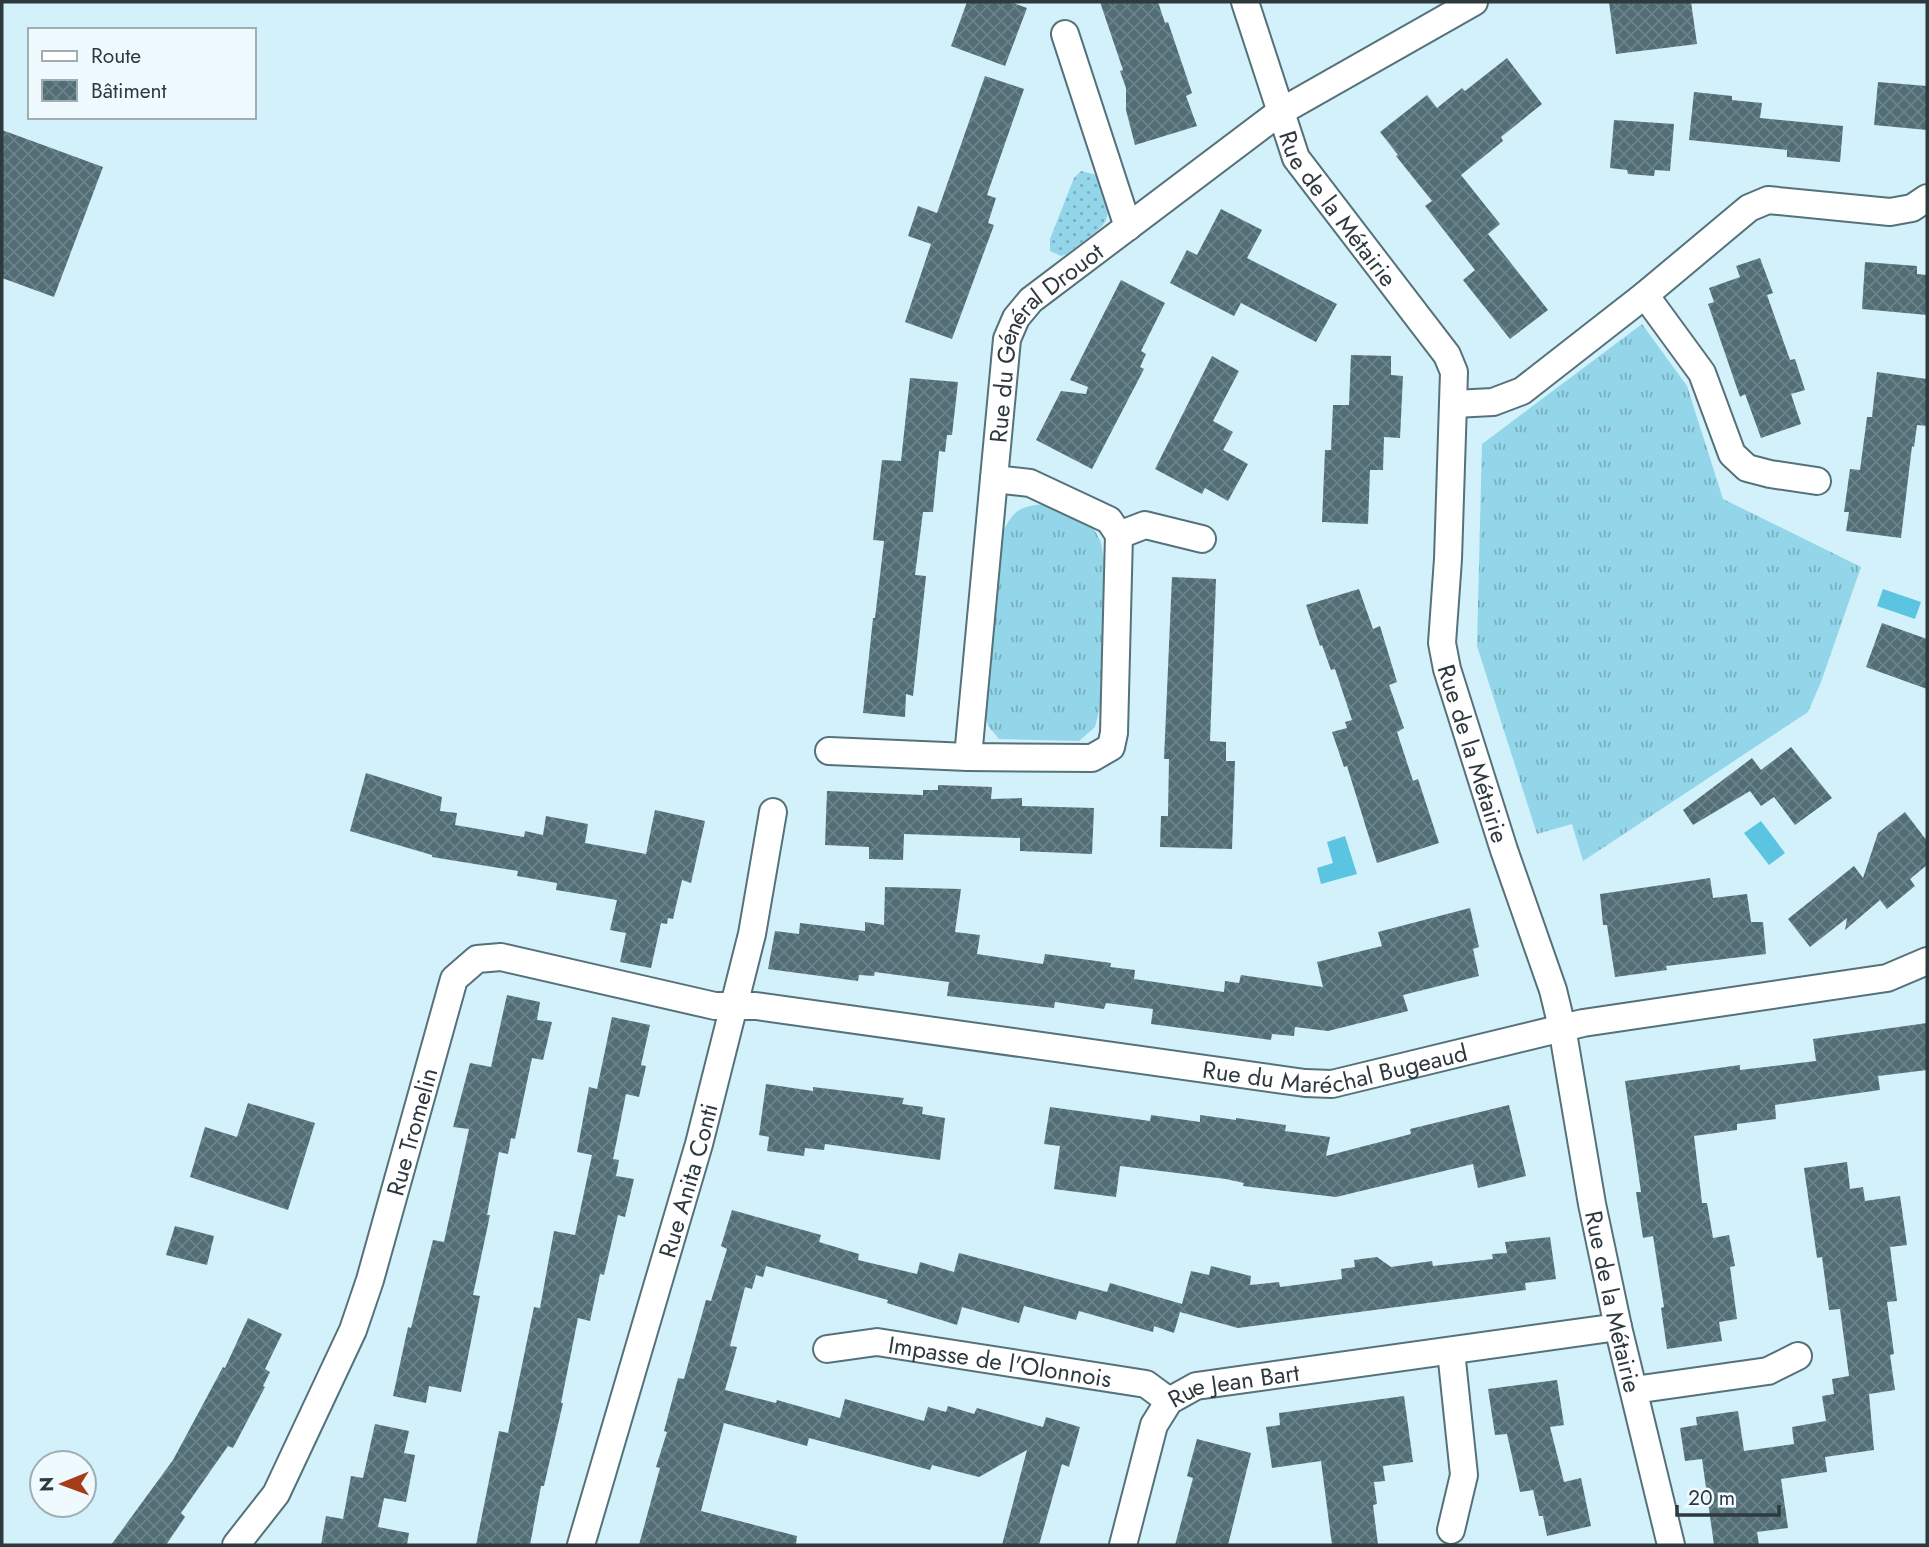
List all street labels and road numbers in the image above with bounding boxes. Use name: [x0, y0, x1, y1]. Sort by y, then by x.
street label: Rue de la Métairie: [1271, 126, 1406, 294]
street label: Rue du Général Drouot: [980, 234, 1110, 444]
street label: Rue de la Métairie: [1429, 660, 1518, 847]
street label: Rue du Maréchal Bugeaud: [1200, 1034, 1471, 1101]
street label: Rue Tromelin: [377, 1064, 446, 1199]
street label: Rue Anita Conti: [649, 1099, 726, 1262]
street label: Rue de la Métairie: [1576, 1207, 1651, 1396]
street label: Impasse de l'Olonnois: [886, 1327, 1114, 1396]
street label: Rue Jean Bart: [1161, 1354, 1302, 1416]

